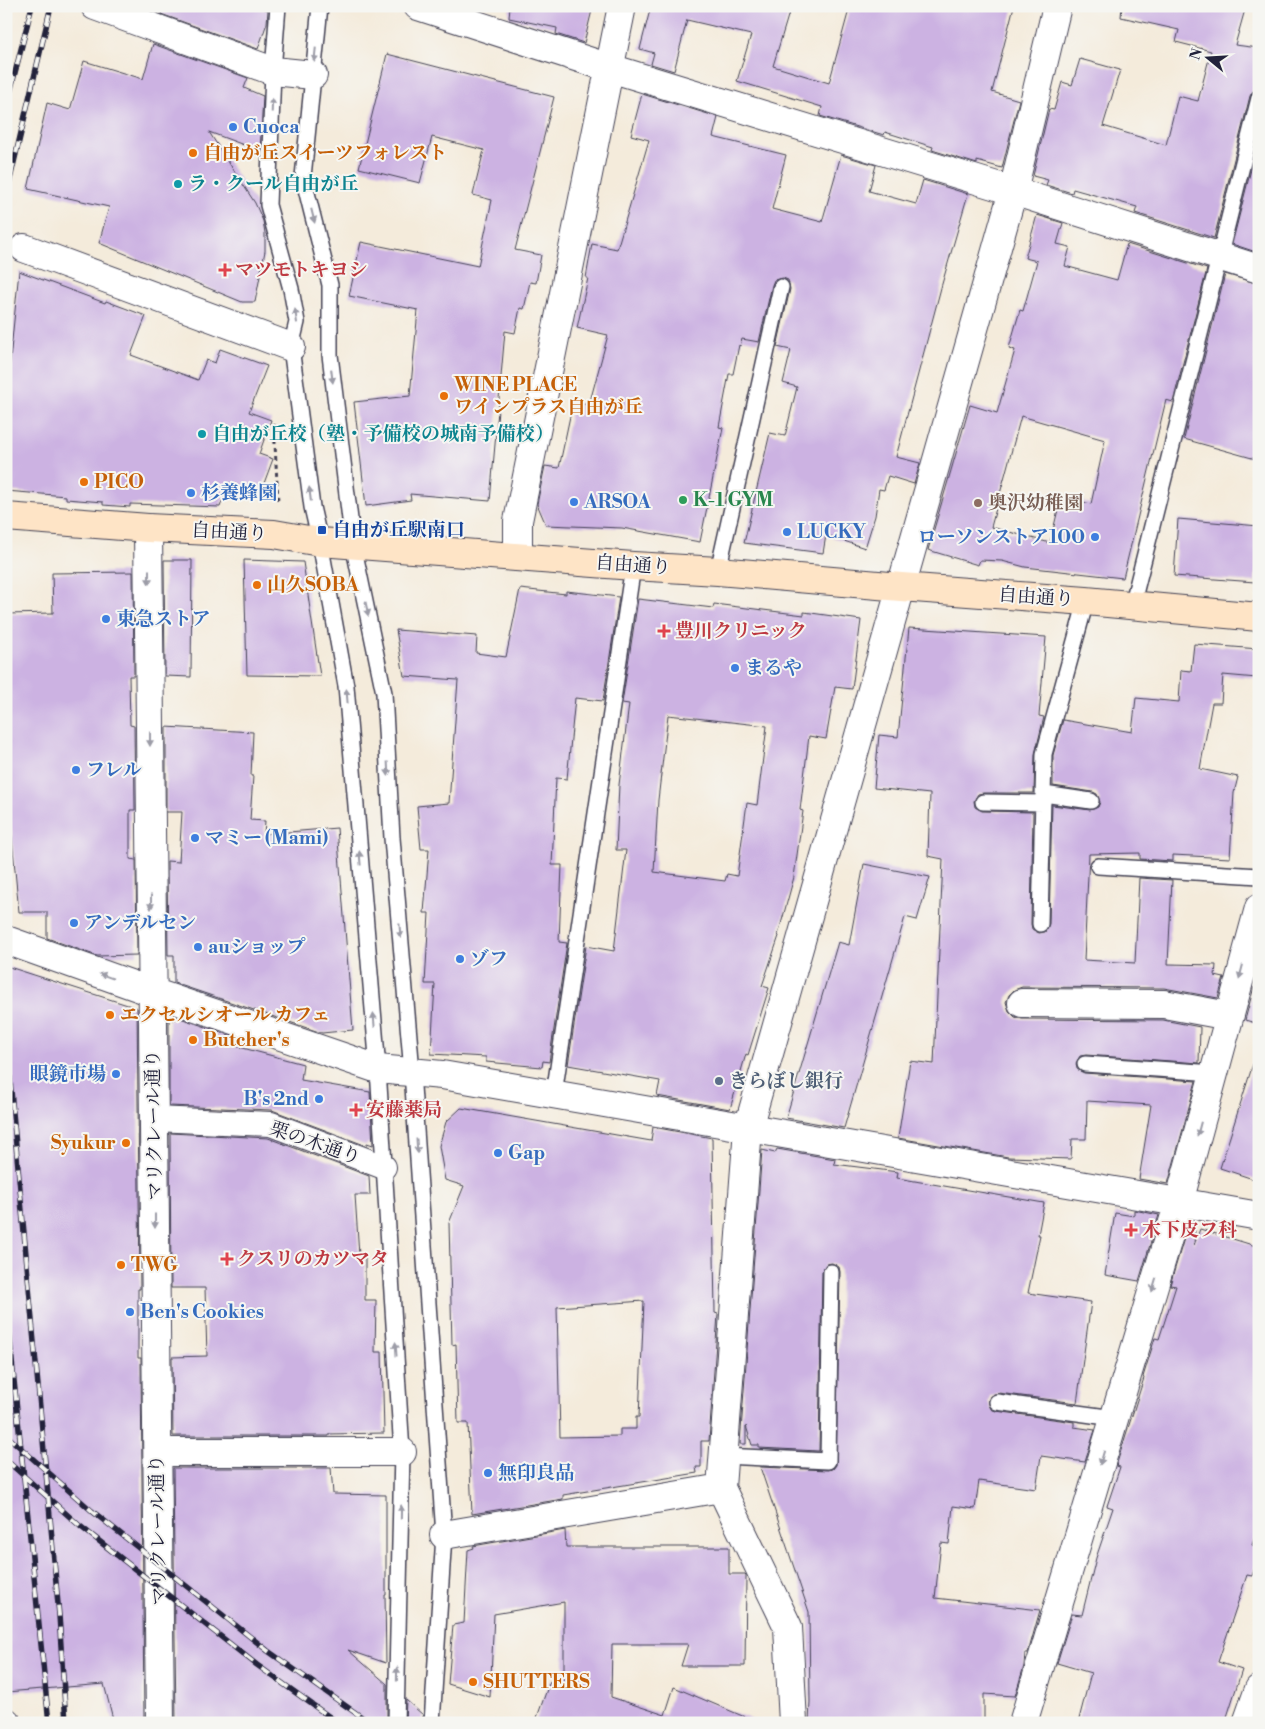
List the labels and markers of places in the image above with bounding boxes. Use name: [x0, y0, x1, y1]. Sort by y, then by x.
place label: Cuoca: [243, 115, 300, 139]
marker: Cuoca: [227, 121, 239, 133]
place label: 自由が丘スイーツフォレスト: [203, 141, 447, 165]
marker: 自由が丘スイーツフォレスト: [187, 147, 199, 159]
place label: ラ・クール自由が丘: [188, 172, 359, 196]
marker: ラ・クール自由が丘: [172, 178, 184, 190]
place label: マツモトキヨシ: [235, 258, 367, 282]
marker: マツモトキヨシ: [219, 264, 231, 276]
place label: WINE PLACE ワインプラス自由が丘: [453, 373, 643, 419]
marker: WINE PLACE ワインプラス自由が丘: [438, 390, 450, 402]
place label: 自由が丘校（塾・予備校の城南予備校）: [212, 422, 554, 446]
marker: 自由が丘校（塾・予備校の城南予備校）: [196, 428, 208, 440]
place label: PICO: [94, 470, 144, 494]
marker: PICO: [78, 476, 90, 488]
place label: 杉養蜂園: [201, 481, 277, 505]
marker: 杉養蜂園: [185, 487, 197, 499]
place label: K-1 GYM: [693, 488, 774, 512]
place label: ARSOA: [583, 490, 651, 514]
place label: 奥沢幼稚園: [988, 491, 1083, 515]
marker: K-1 GYM: [677, 494, 689, 506]
marker: ARSOA: [568, 496, 580, 508]
marker: 奥沢幼稚園: [972, 497, 984, 509]
place label: 自由が丘駅南口: [332, 518, 465, 542]
place label: LUCKY: [797, 520, 867, 544]
marker: 自由が丘駅南口: [316, 524, 328, 536]
place label: ローソンストア100: [918, 525, 1085, 549]
marker: LUCKY: [781, 526, 793, 538]
marker: ローソンストア100: [1089, 531, 1101, 543]
place label: 山久SOBA: [267, 573, 359, 597]
marker: 山久SOBA: [251, 579, 263, 591]
place label: 東急ストア: [116, 607, 210, 631]
marker: 東急ストア: [100, 613, 112, 625]
place label: 豊川クリニック: [675, 619, 807, 643]
marker: 豊川クリニック: [657, 624, 671, 638]
place label: まるや: [745, 656, 802, 680]
marker: まるや: [729, 662, 741, 674]
place label: フレル: [86, 758, 142, 782]
marker: フレル: [70, 764, 82, 776]
place label: マミー (Mami): [205, 826, 328, 850]
marker: マミー (Mami): [189, 832, 201, 844]
place label: アンデルセン: [84, 911, 196, 935]
marker: アンデルセン: [68, 917, 80, 929]
place label: auショップ: [208, 935, 306, 959]
marker: auショップ: [192, 941, 204, 953]
place label: ゾフ: [470, 947, 508, 971]
marker: ゾフ: [454, 953, 466, 965]
place label: エクセルシオール カフェ: [120, 1003, 330, 1027]
marker: エクセルシオール カフェ: [104, 1009, 116, 1021]
place label: Butcher's: [203, 1028, 290, 1052]
marker: Butcher's: [187, 1034, 199, 1046]
place label: 眼鏡市場: [30, 1062, 106, 1086]
marker: 眼鏡市場: [110, 1068, 122, 1080]
place label: きらぼし銀行: [729, 1069, 843, 1093]
marker: きらぼし銀行: [713, 1075, 725, 1087]
place label: B's 2nd: [243, 1087, 309, 1111]
marker: B's 2nd: [313, 1093, 325, 1105]
place label: 安藤薬局: [366, 1098, 442, 1122]
marker: 安藤薬局: [350, 1104, 362, 1116]
place label: Syukur: [51, 1131, 116, 1155]
marker: Syukur: [120, 1137, 132, 1149]
place label: Gap: [508, 1141, 545, 1165]
marker: Gap: [492, 1147, 504, 1159]
place label: 木下皮フ科: [1142, 1218, 1237, 1242]
marker: 木下皮フ科: [1124, 1223, 1138, 1237]
place label: クスリのカツマタ: [237, 1247, 389, 1271]
place label: TWG: [131, 1253, 178, 1277]
marker: クスリのカツマタ: [221, 1253, 233, 1265]
marker: TWG: [115, 1259, 127, 1271]
place label: Ben's Cookies: [140, 1300, 264, 1324]
marker: Ben's Cookies: [124, 1306, 136, 1318]
place label: 無印良品: [498, 1461, 574, 1485]
marker: 無印良品: [482, 1467, 494, 1479]
place label: SHUTTERS: [483, 1670, 590, 1694]
marker: SHUTTERS: [467, 1676, 479, 1688]

